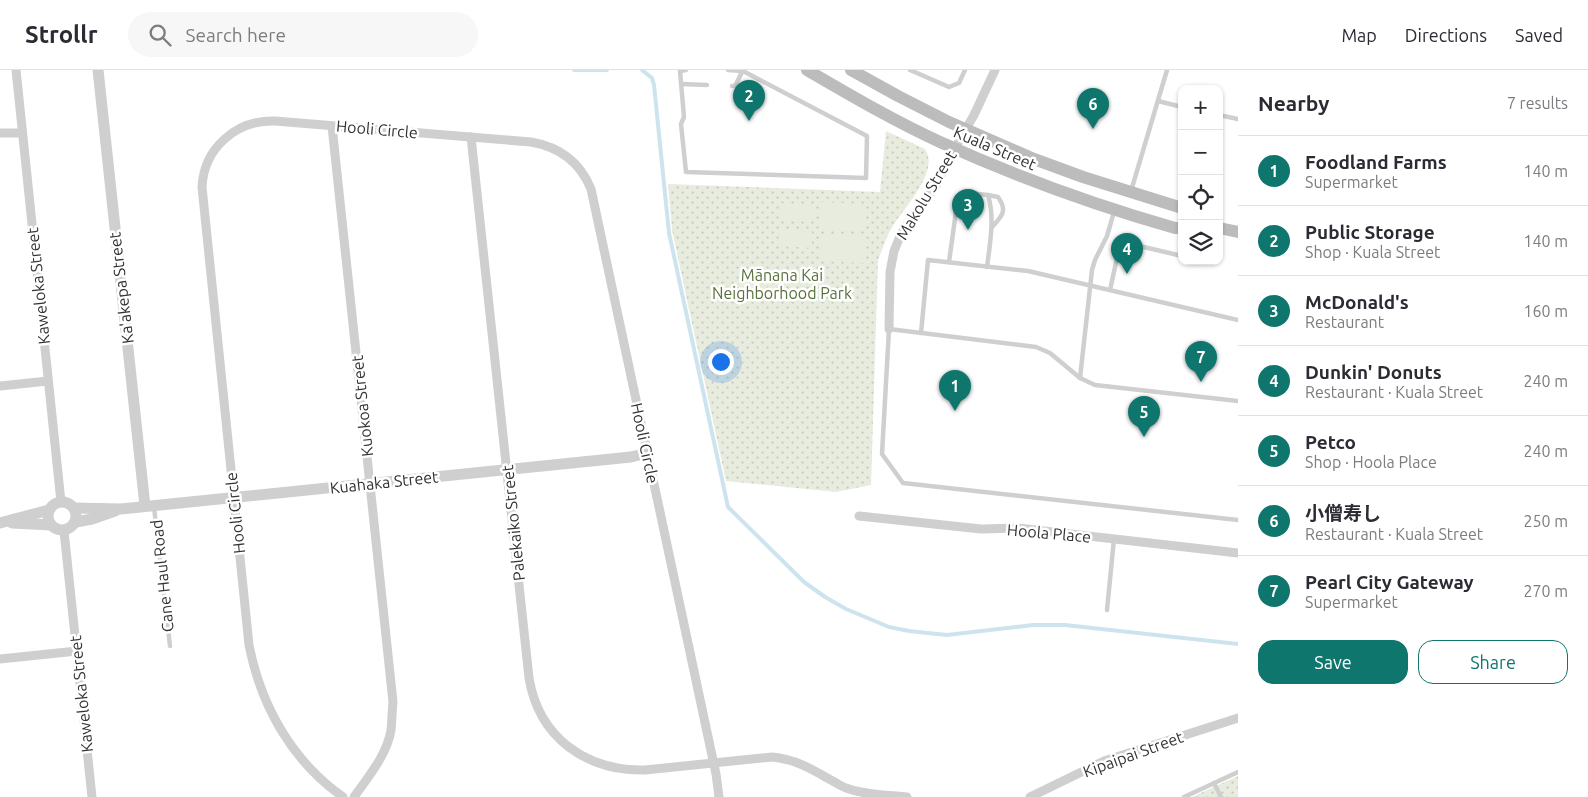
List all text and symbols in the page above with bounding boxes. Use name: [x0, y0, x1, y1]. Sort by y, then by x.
search box: [128, 12, 478, 57]
text: Strollr: [25, 21, 98, 48]
icon: search: [146, 21, 174, 49]
text: Search here: [186, 24, 286, 46]
text: Map: [1341, 25, 1377, 45]
text: Directions: [1405, 25, 1487, 45]
text: Saved: [1515, 25, 1563, 45]
pin: 2: [733, 80, 765, 121]
map controls: [1178, 85, 1223, 265]
button: +: [1178, 85, 1223, 130]
pin: 6: [1077, 88, 1109, 129]
text: Nearby: [1258, 91, 1329, 115]
text: 7 results: [1507, 94, 1568, 112]
street label: Hooli Circle: [335, 116, 419, 142]
street label: Kuala Street: [951, 123, 1040, 174]
button: −: [1178, 130, 1223, 175]
street label: Makolu Street: [892, 147, 960, 243]
text: Foodland Farms: [1305, 151, 1447, 173]
text: 1: [1269, 162, 1279, 180]
text: 140 m: [1523, 162, 1568, 180]
text: Supermarket: [1305, 173, 1398, 191]
button: locate: [1178, 175, 1223, 220]
pin: 3: [952, 189, 984, 230]
button: layers: [1178, 220, 1223, 265]
text: Public Storage: [1305, 221, 1435, 243]
street label: Kaweloka Street: [23, 226, 53, 345]
street label: Ka'akepa Street: [105, 230, 137, 345]
text: 2: [1269, 232, 1279, 250]
text: 140 m: [1523, 232, 1568, 250]
pin: 4: [1111, 233, 1143, 274]
text: Shop · Kuala Street: [1305, 243, 1440, 261]
park label: Mānana Kai Neighborhood Park: [712, 266, 852, 302]
text: McDonald's: [1305, 291, 1409, 313]
text: 3: [1269, 302, 1279, 320]
text: 160 m: [1523, 302, 1568, 320]
text: Restaurant: [1305, 313, 1384, 331]
pin: 7: [1185, 341, 1217, 382]
your location: [708, 349, 734, 375]
street label: Kuokoa Street: [348, 354, 376, 458]
text: Dunkin' Donuts: [1305, 361, 1442, 383]
pin: 1: [939, 370, 971, 411]
text: 4: [1269, 372, 1279, 390]
text: 240 m: [1523, 372, 1568, 390]
text: Restaurant · Kuala Street: [1305, 383, 1483, 401]
pin: 5: [1128, 396, 1160, 437]
street label: Hooli Circle: [628, 401, 662, 485]
text: Petco: [1305, 431, 1356, 453]
text: 5: [1269, 442, 1279, 460]
text: 240 m: [1523, 442, 1568, 460]
text: Shop · Hoola Place: [1305, 453, 1437, 471]
street label: Palekaiko Street: [498, 464, 528, 582]
street label: Kuahaka Street: [329, 467, 440, 497]
street label: Hooli Circle: [222, 471, 248, 555]
text: 小僧寿し: [1305, 502, 1381, 524]
text: 6: [1269, 512, 1279, 530]
text: 250 m: [1523, 512, 1568, 530]
street label: Cane Haul Road: [147, 519, 177, 633]
street label: Hoola Place: [1006, 520, 1092, 546]
text: Restaurant · Kuala Street: [1305, 525, 1483, 543]
text: Pearl City Gateway: [1305, 571, 1474, 593]
text: 7: [1269, 582, 1279, 600]
text: 270 m: [1523, 582, 1568, 600]
text: Supermarket: [1305, 593, 1398, 611]
street label: Kaweloka Street: [66, 634, 96, 753]
button: Save: [1258, 640, 1408, 684]
button: Share: [1418, 640, 1568, 684]
street label: Kipaipai Street: [1080, 727, 1186, 780]

